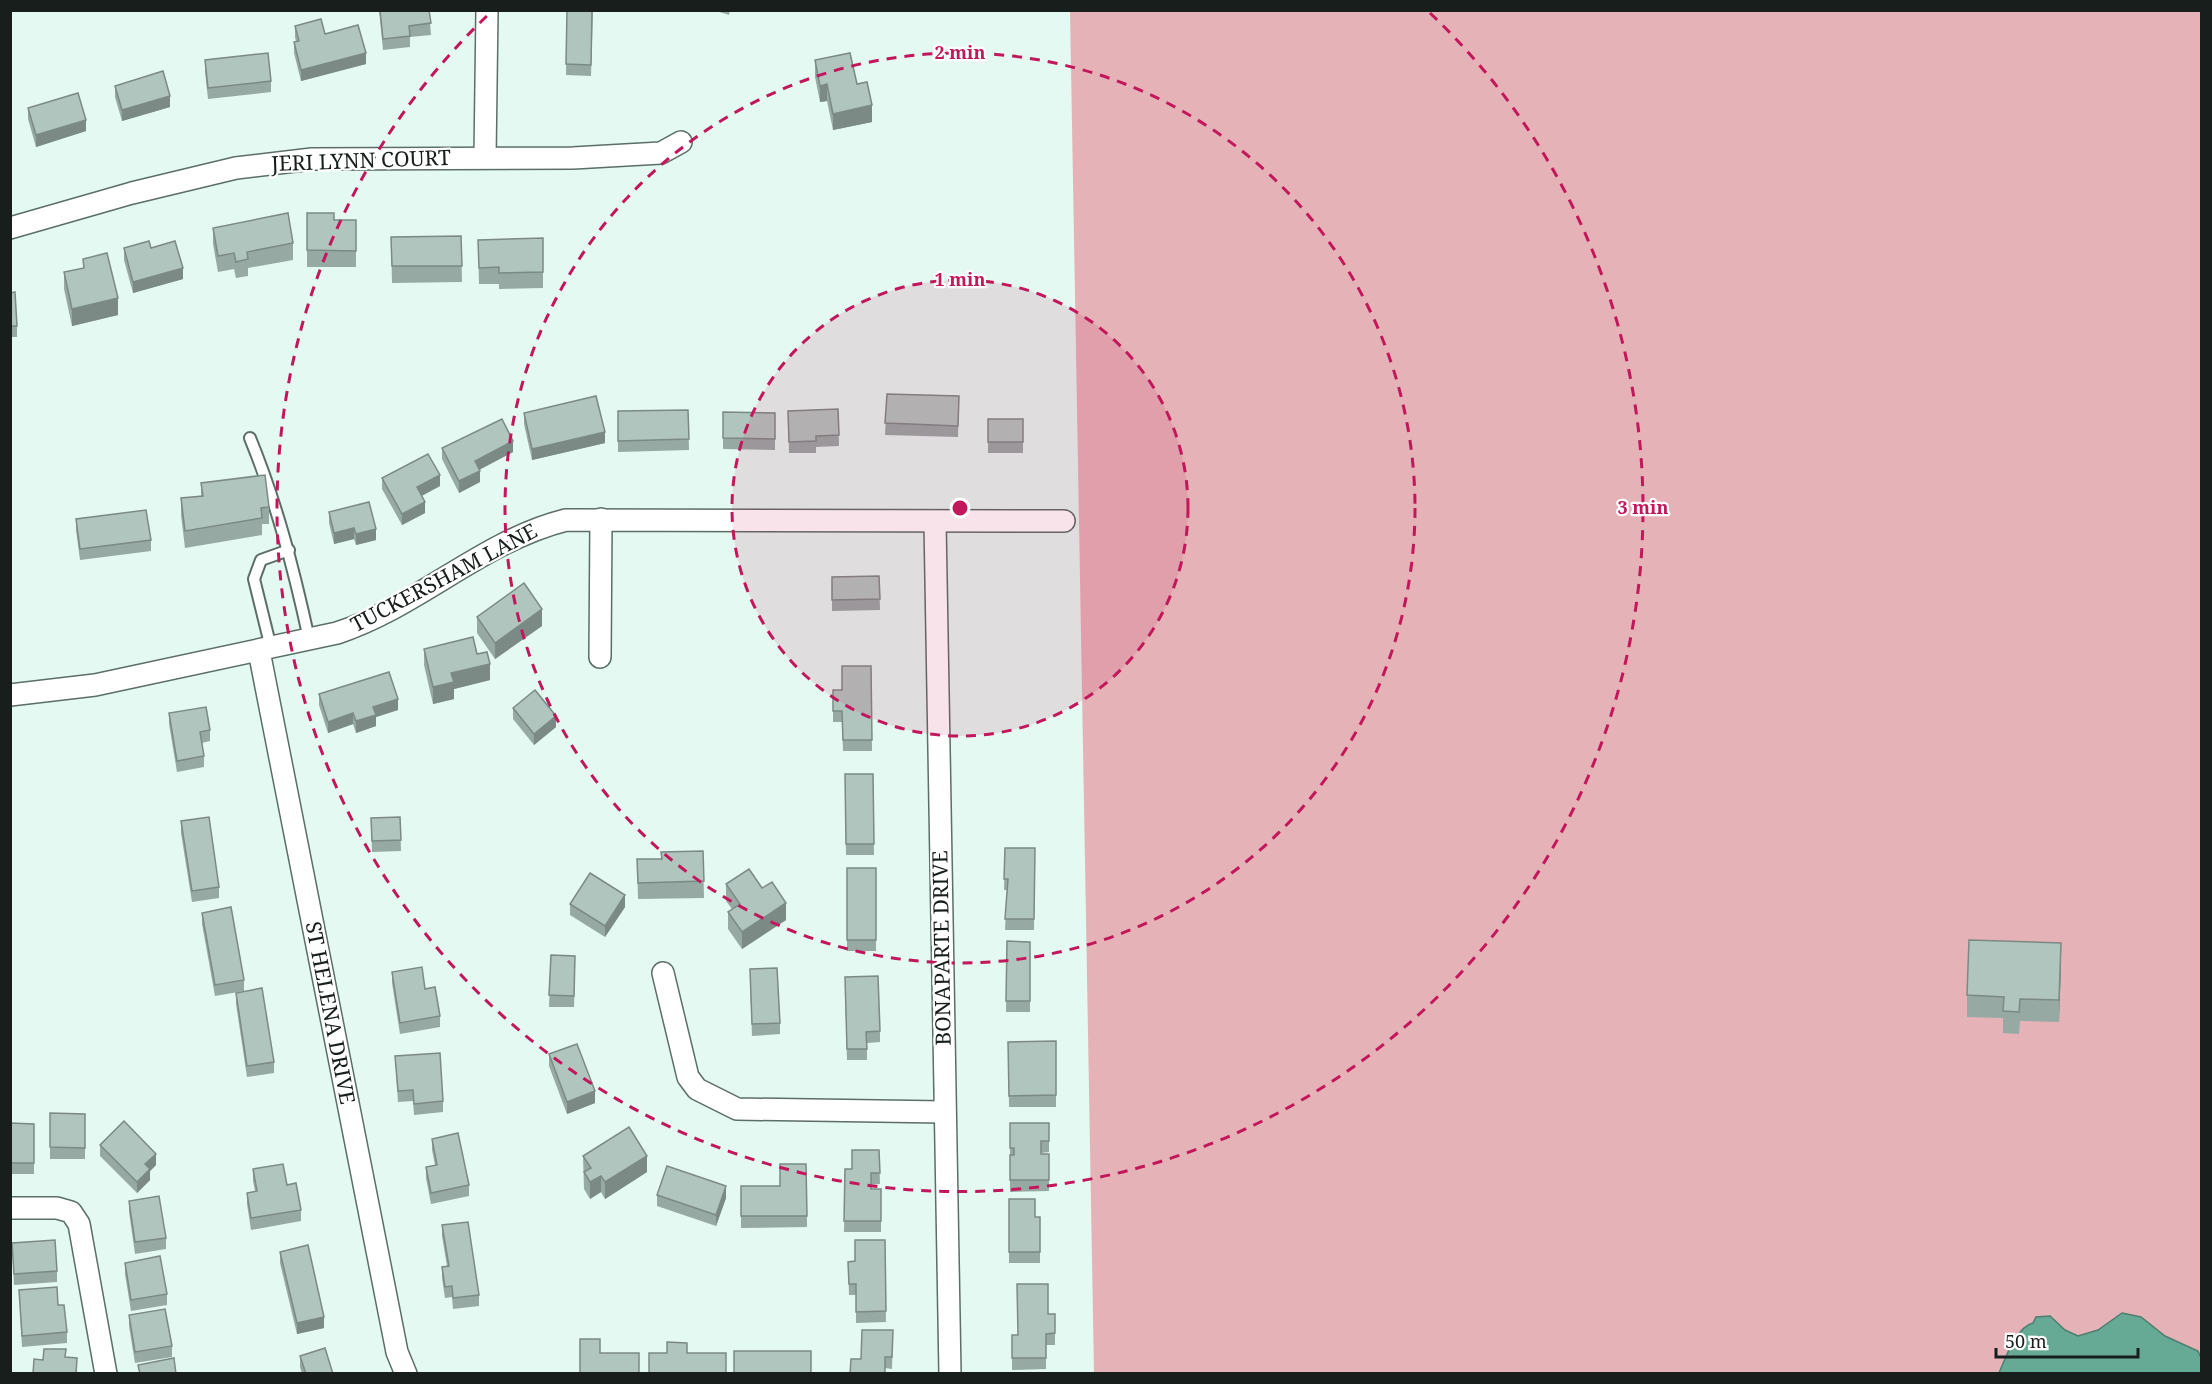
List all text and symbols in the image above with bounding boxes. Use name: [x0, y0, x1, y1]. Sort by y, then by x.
text: 2 min: [935, 40, 985, 64]
street label: JERI LYNN COURT: [270, 143, 451, 177]
text: 1 min: [935, 267, 985, 291]
text: 3 min: [1618, 495, 1668, 519]
centre of rings: [950, 498, 970, 518]
street label: TUCKERSHAM LANE: [345, 516, 542, 638]
street label: BONAPARTE DRIVE: [925, 850, 957, 1046]
street label: ST HELENA DRIVE: [300, 919, 362, 1107]
scale bar: [1996, 1321, 2138, 1359]
text: 50 m: [2005, 1329, 2047, 1353]

